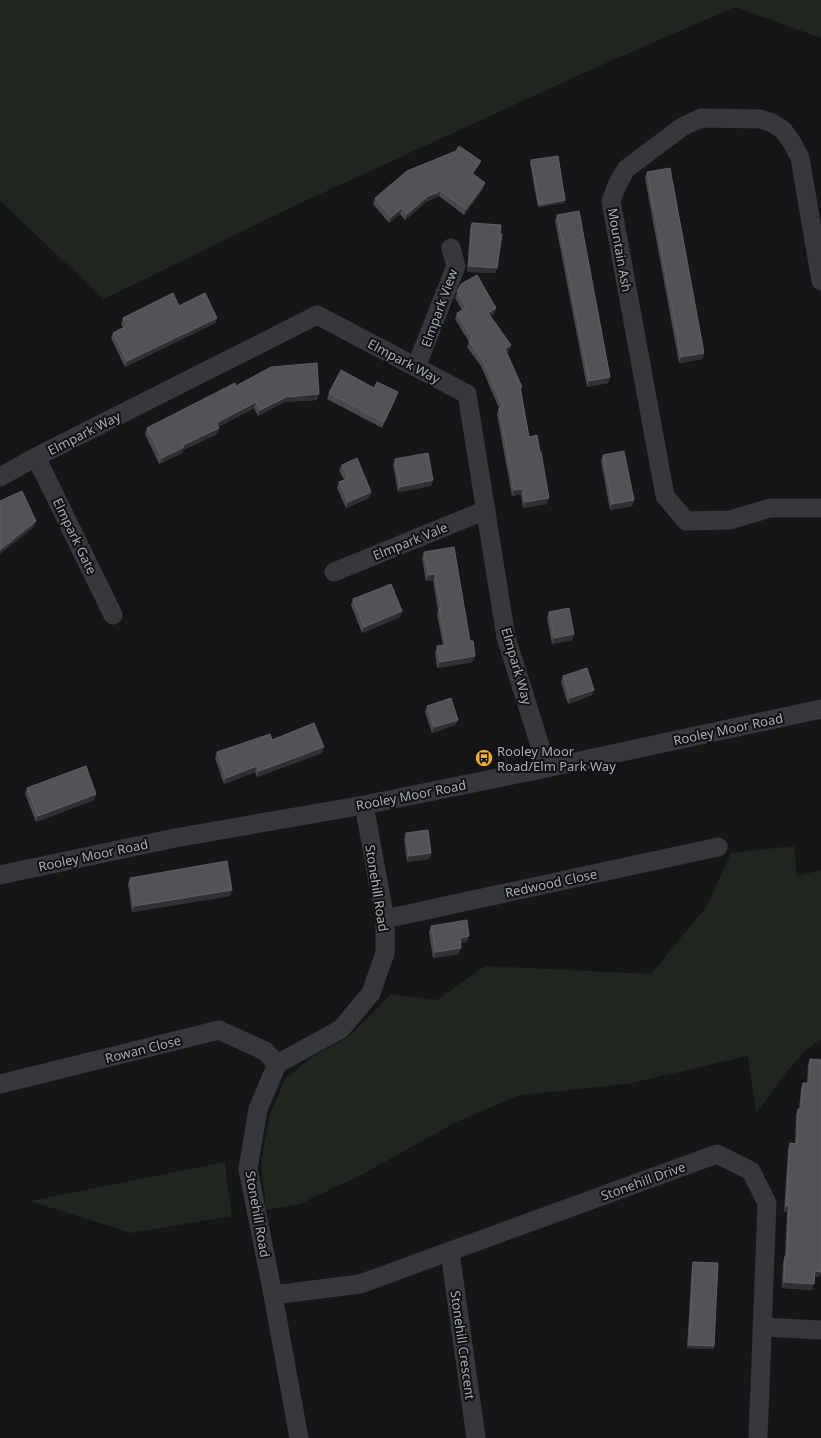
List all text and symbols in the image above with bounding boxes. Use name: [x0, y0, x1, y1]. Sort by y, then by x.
street label: Mountain Ash: [604, 207, 636, 293]
street label: Elmpark View: [416, 266, 462, 350]
street label: Elmpark Way: [365, 334, 444, 388]
street label: Elmpark Way: [45, 407, 124, 459]
street label: Elmpark Gate: [49, 495, 101, 577]
street label: Elmpark Vale: [370, 518, 450, 564]
street label: Elmpark Way: [497, 625, 537, 707]
street label: Rooley Moor Road: [671, 709, 785, 749]
place label: Rooley Moor Road/Elm Park Way: [497, 742, 616, 775]
bus stop icon: Rooley Moor Road/Elm Park Way: [474, 748, 494, 768]
street label: Rooley Moor Road: [354, 776, 468, 814]
street label: Rooley Moor Road: [36, 835, 150, 875]
street label: Stonehill Road: [361, 843, 393, 933]
street label: Redwood Close: [503, 864, 599, 902]
street label: Rowan Close: [103, 1031, 183, 1067]
street label: Stonehill Drive: [598, 1157, 688, 1205]
street label: Stonehill Road: [242, 1169, 274, 1259]
street label: Stonehill Crescent: [446, 1289, 480, 1401]

